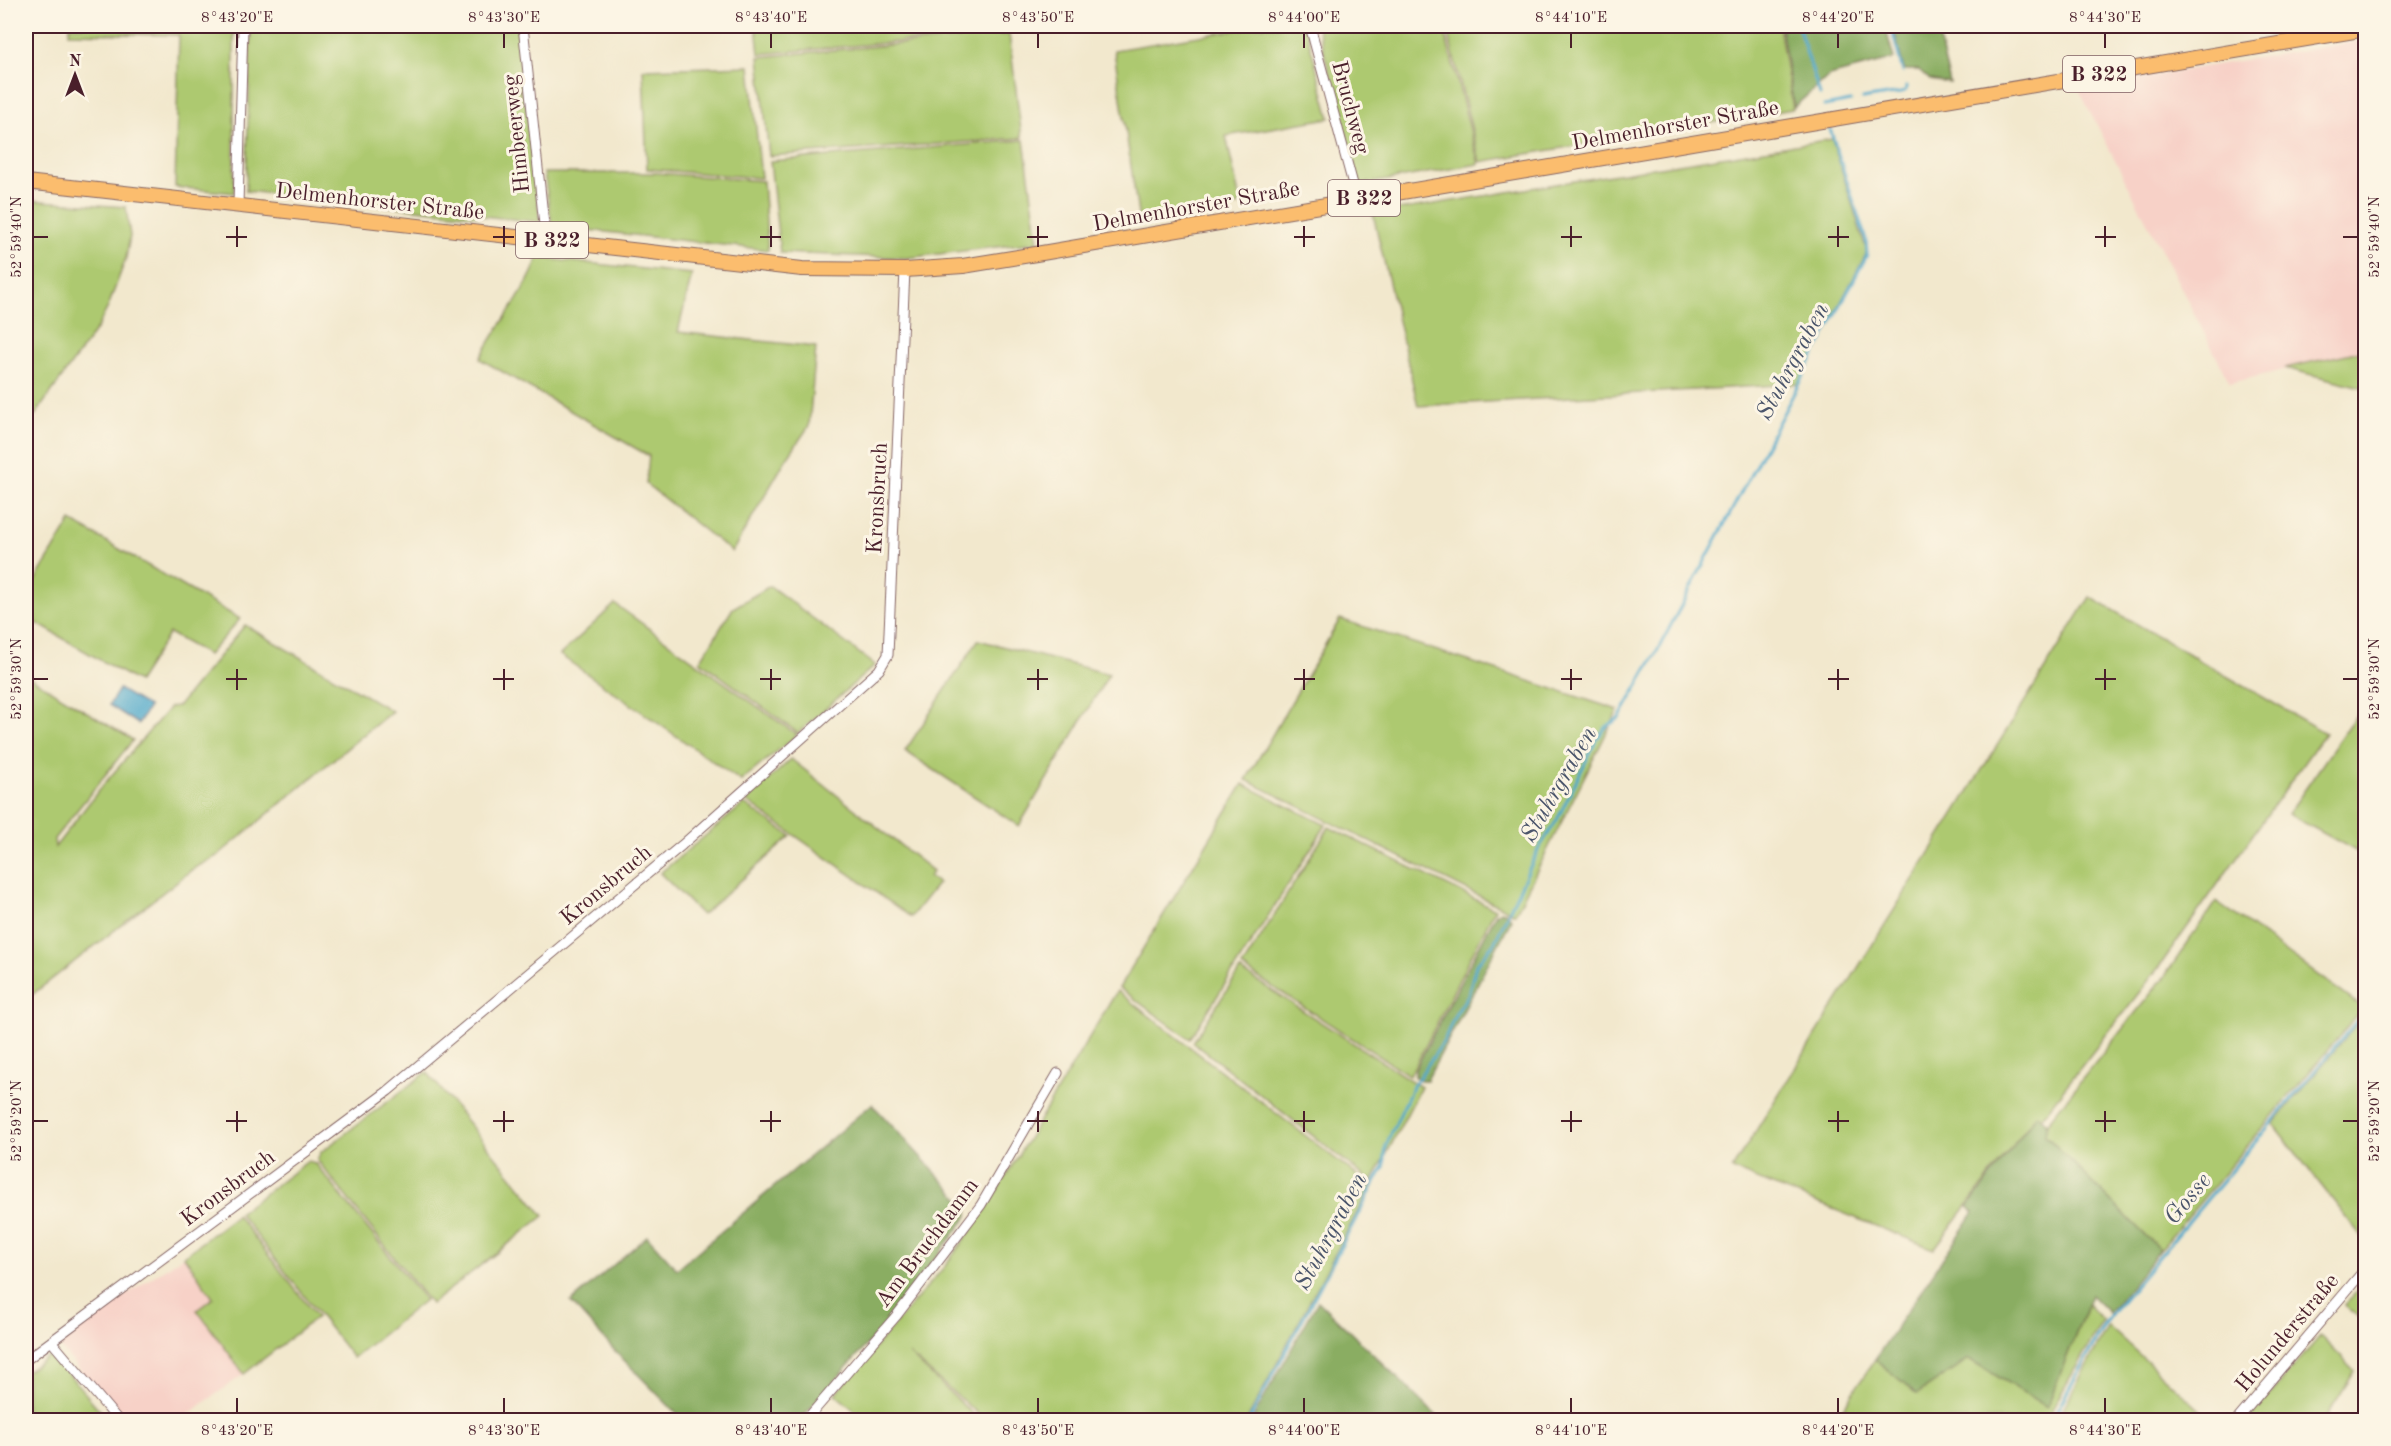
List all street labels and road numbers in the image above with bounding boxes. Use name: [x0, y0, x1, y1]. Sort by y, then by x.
road number: B 322: [2063, 56, 2135, 92]
street label: Bruchweg: [1327, 59, 1373, 157]
street label: Himbeerweg: [500, 73, 534, 194]
street label: Delmenhorster Straße: [1570, 97, 1781, 155]
street label: Delmenhorster Straße: [1091, 178, 1302, 236]
street label: Delmenhorster Straße: [274, 180, 485, 224]
road number: B 322: [1328, 180, 1400, 216]
road number: B 322: [516, 222, 588, 258]
street label: Kronsbruch: [864, 442, 892, 554]
street label: Kronsbruch: [556, 841, 656, 930]
street label: Kronsbruch: [177, 1146, 279, 1231]
street label: Am Bruchdamm: [872, 1175, 983, 1312]
street label: Holunderstraße: [2232, 1270, 2343, 1397]

